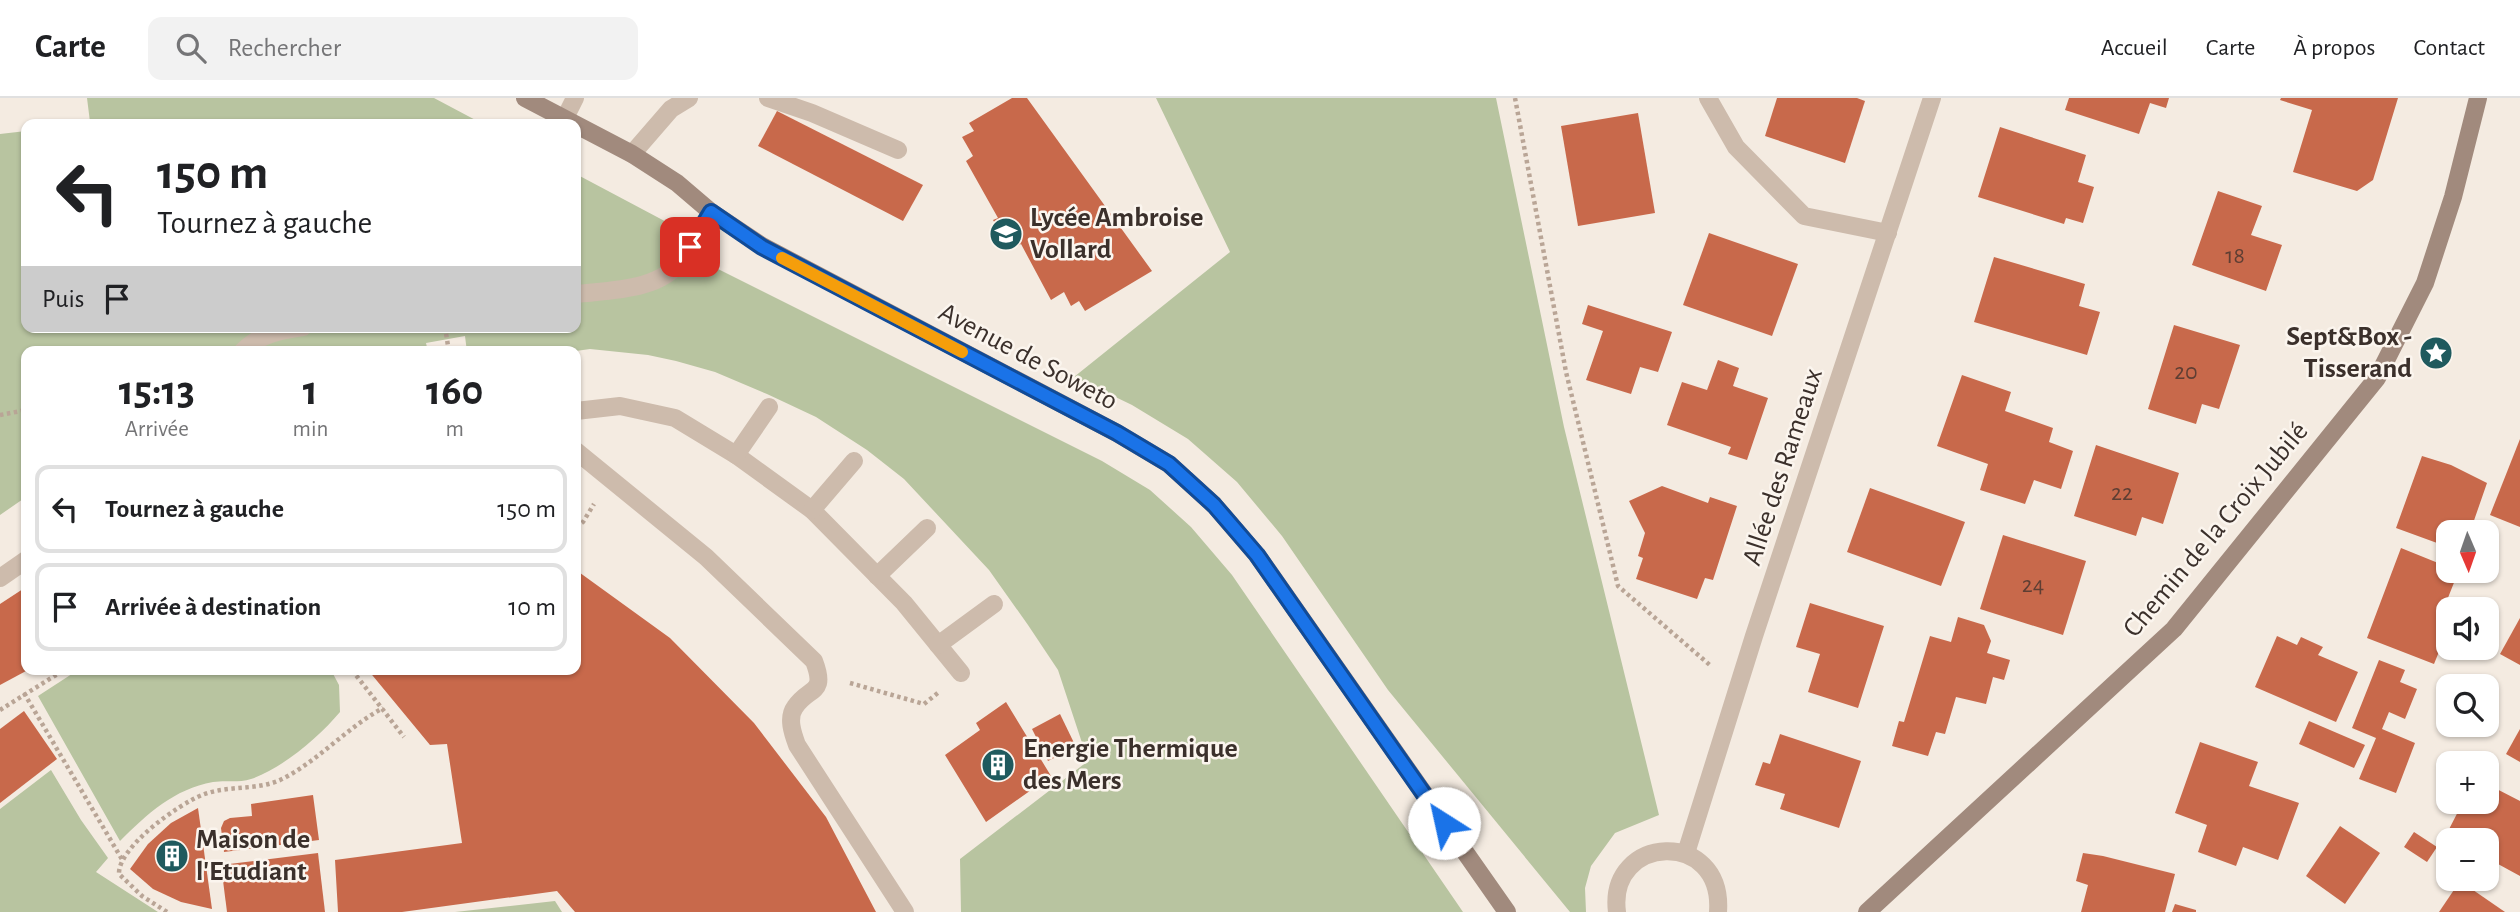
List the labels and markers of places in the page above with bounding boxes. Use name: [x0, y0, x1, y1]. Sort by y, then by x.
place label: Lycée Ambroise Vollard: [1030, 204, 1204, 264]
school or university icon: Lycée Ambroise Vollard: [987, 215, 1025, 253]
pin: [660, 217, 720, 277]
place label: Sept&Box - Tisserand: [2286, 323, 2412, 383]
place icon: Sept&Box - Tisserand: [2417, 334, 2455, 372]
place label: Energie Thermique des Mers: [1023, 735, 1238, 795]
building icon: Energie Thermique des Mers: [979, 746, 1017, 784]
place label: Maison de l'Etudiant: [196, 826, 310, 886]
building icon: Maison de l'Etudiant: [153, 837, 191, 875]

